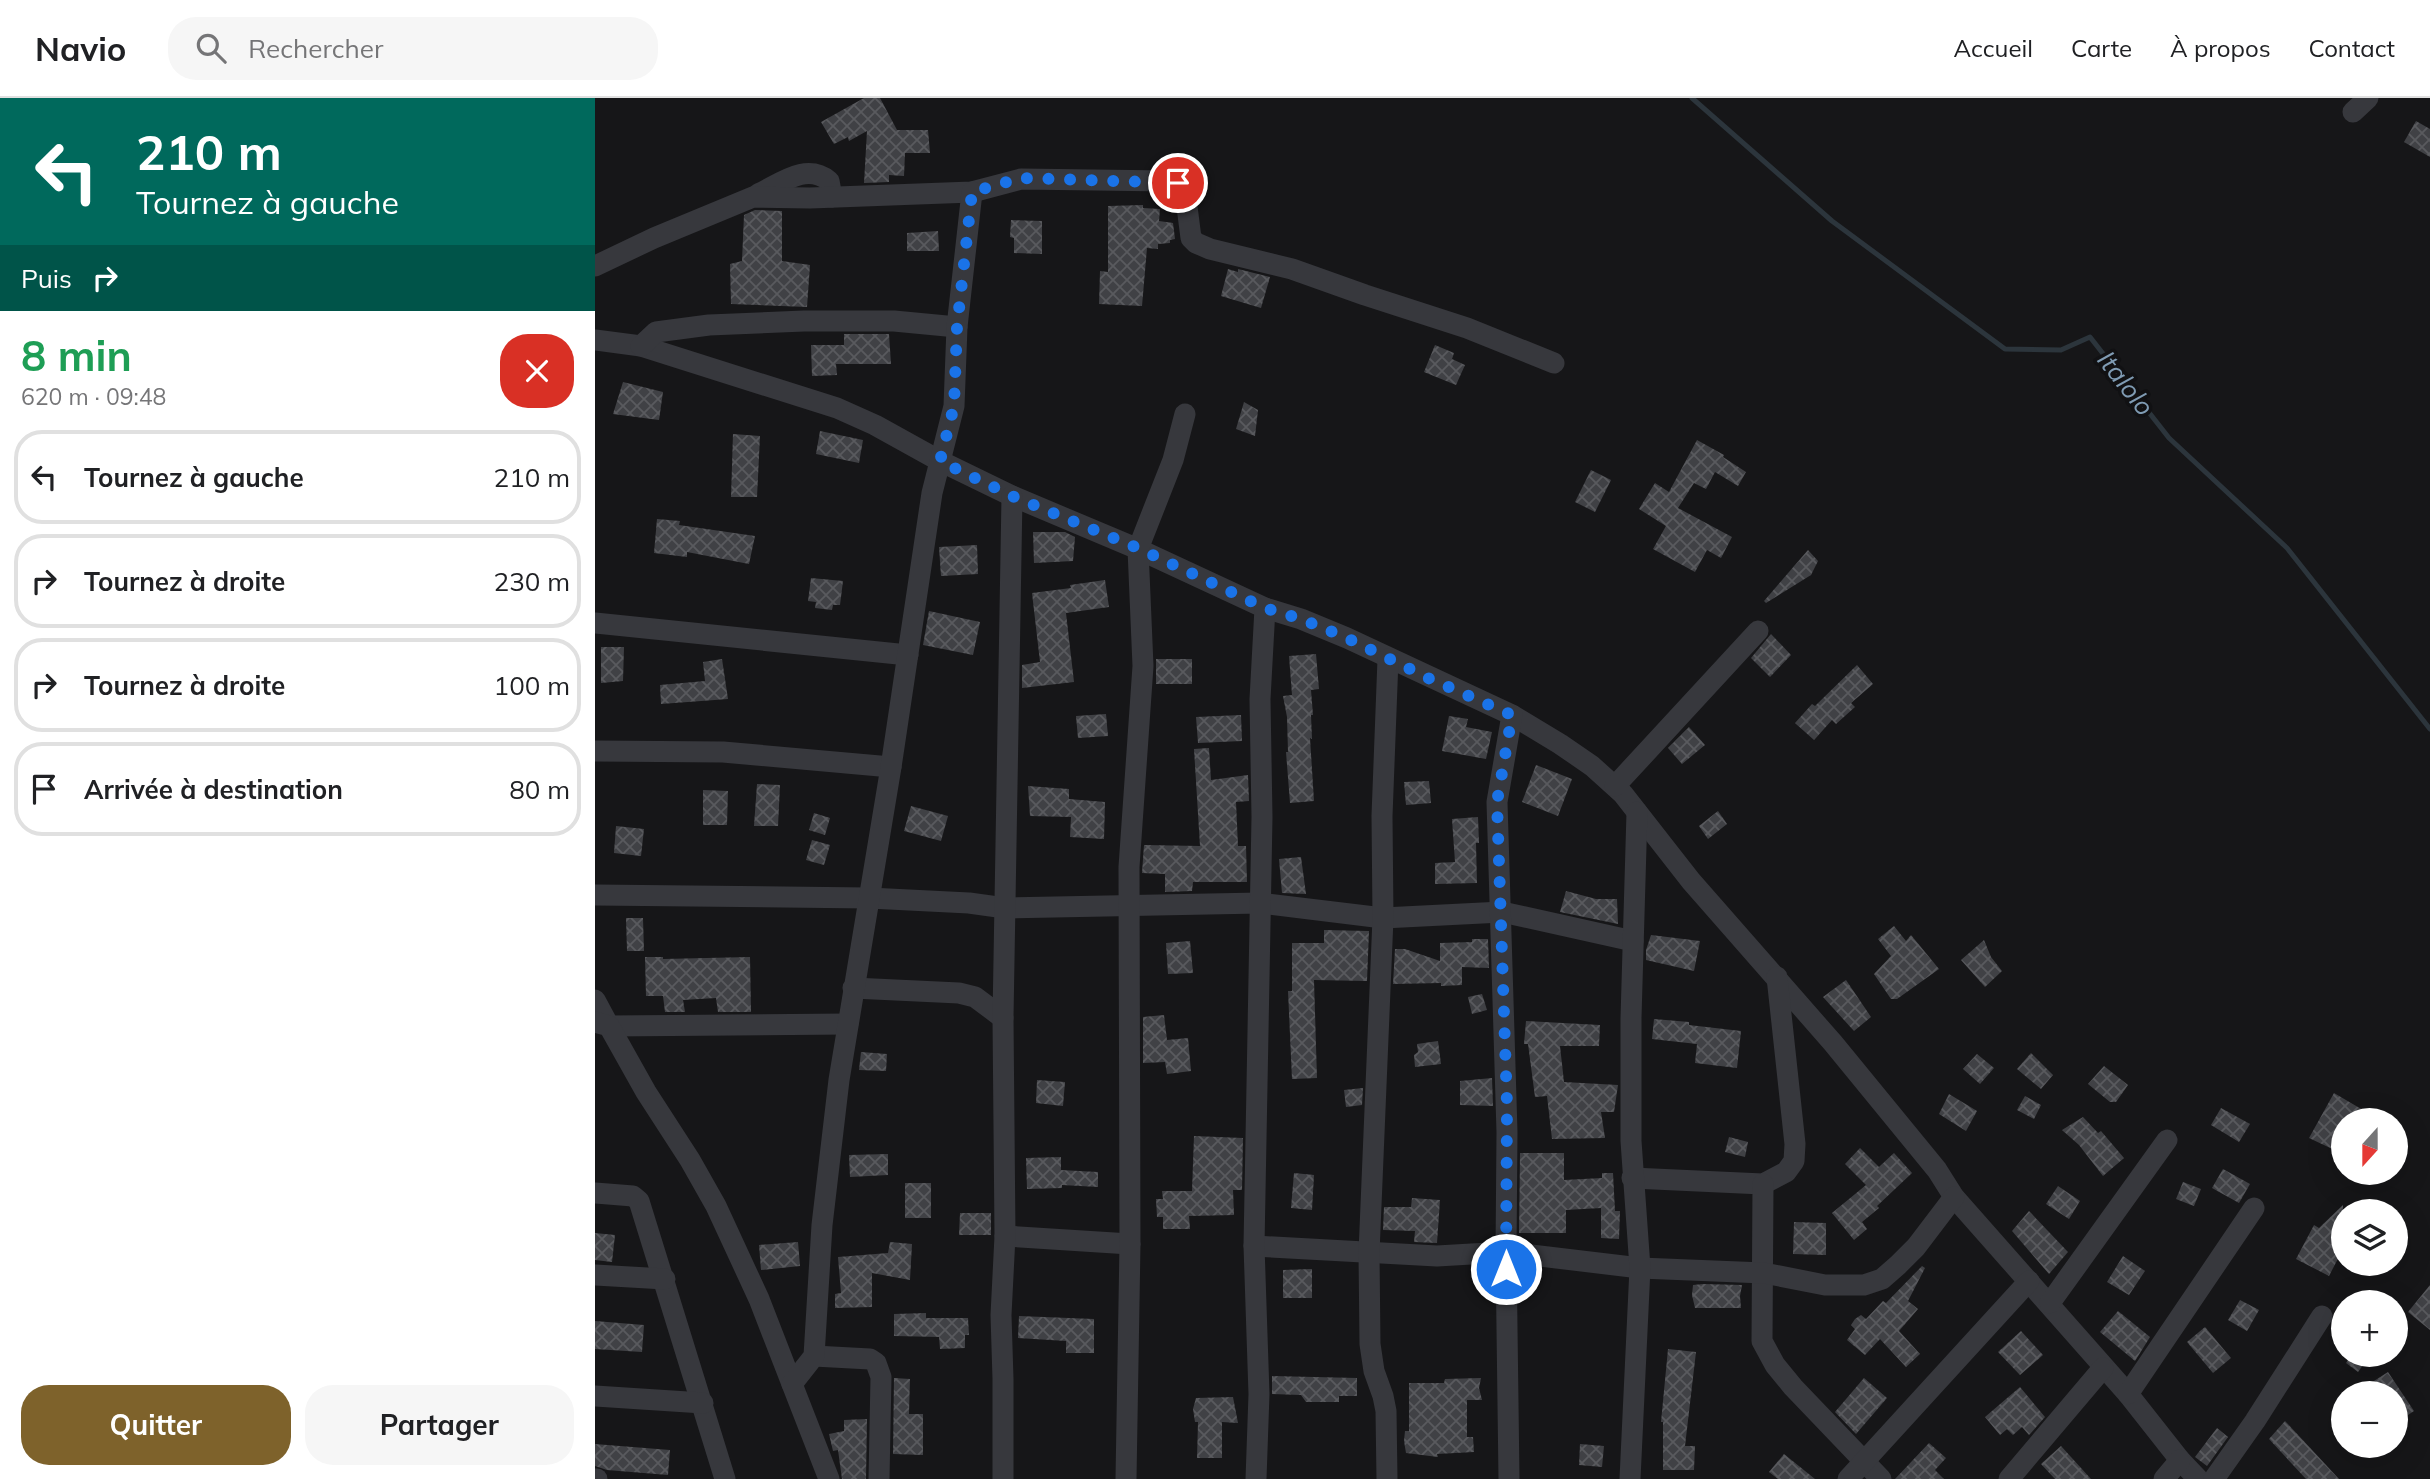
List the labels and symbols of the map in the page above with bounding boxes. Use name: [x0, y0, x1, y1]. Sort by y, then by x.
pin: [1148, 153, 1208, 213]
water label: Italolo: [2090, 344, 2162, 422]
north arrow: [2331, 1108, 2408, 1185]
position arrow: [1469, 1232, 1543, 1306]

